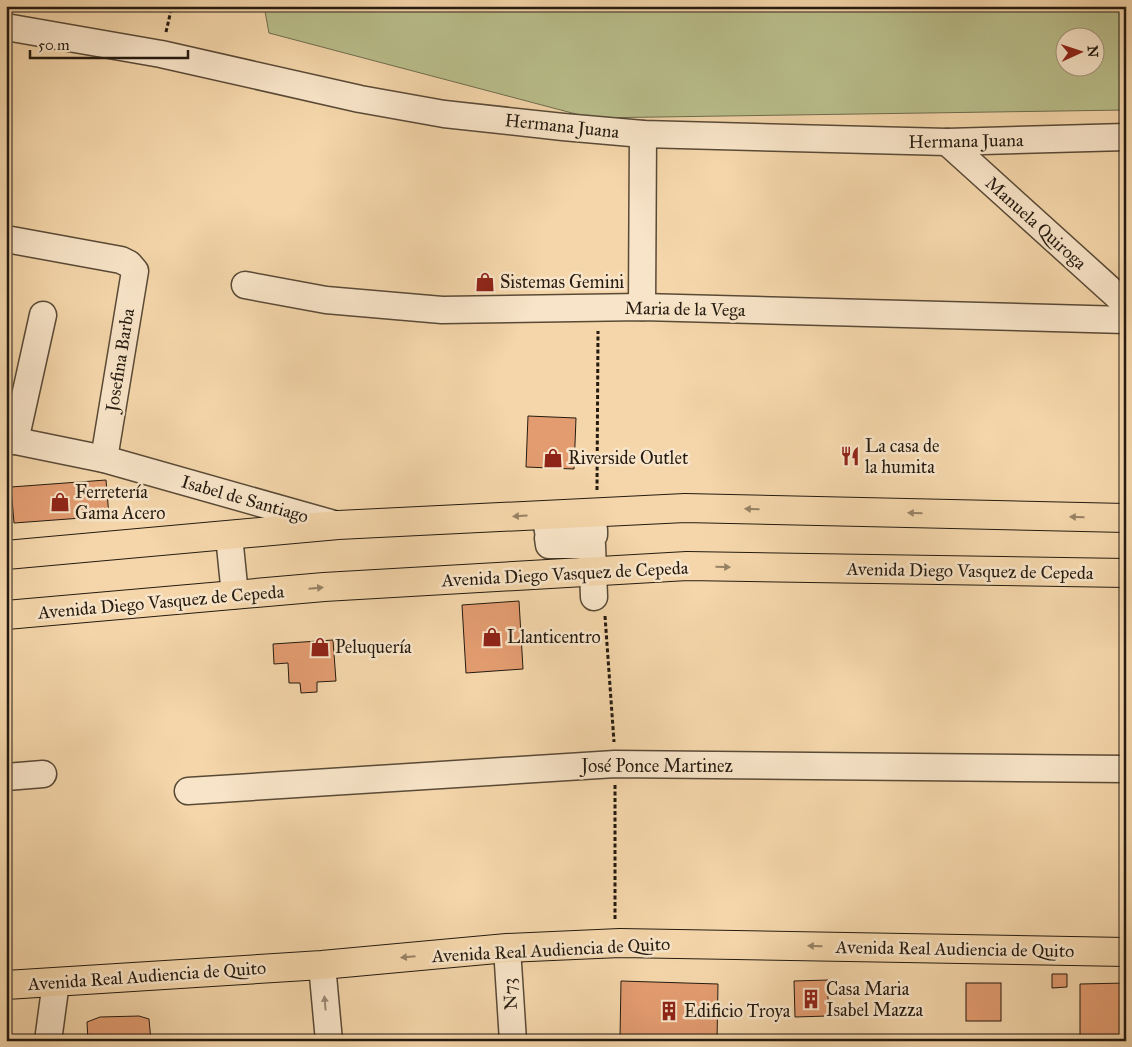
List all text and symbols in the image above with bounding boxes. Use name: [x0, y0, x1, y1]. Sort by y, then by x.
scale bar: [30, 28, 188, 60]
north arrow: [1054, 28, 1104, 78]
text: 50 m: [38, 36, 70, 54]
text: N: [1084, 45, 1101, 58]
street label: Hermana Juana: [504, 109, 621, 144]
street label: Hermana Juana: [908, 129, 1024, 154]
street label: Manuela Quiroga: [980, 172, 1091, 275]
shop icon: Sistemas Gemini: [474, 271, 496, 293]
place label: Sistemas Gemini: [500, 271, 624, 293]
street label: Maria de la Vega: [624, 297, 746, 322]
street label: Josefina Barba: [101, 306, 140, 415]
place label: La casa de la humita: [865, 435, 940, 478]
restaurant icon: La casa de la humita: [839, 445, 861, 467]
shop icon: Riverside Outlet: [542, 447, 564, 469]
place label: Riverside Outlet: [568, 447, 689, 469]
street label: Isabel de Santiago: [179, 470, 311, 529]
place label: Ferretería Gama Acero: [75, 481, 165, 524]
shop icon: Ferretería Gama Acero: [49, 491, 71, 513]
one-way arrow: [744, 505, 760, 513]
one-way arrow: [906, 509, 922, 517]
one-way arrow: [512, 512, 528, 520]
one-way arrow: [1069, 512, 1085, 520]
street label: Avenida Diego Vasquez de Cepeda: [440, 557, 689, 592]
street label: Avenida Diego Vasquez de Cepeda: [845, 558, 1094, 585]
one-way arrow: [715, 563, 731, 571]
street label: Avenida Diego Vasquez de Cepeda: [36, 580, 285, 625]
one-way arrow: [309, 584, 325, 592]
shop icon: Llanticentro: [481, 626, 503, 648]
place label: Llanticentro: [507, 626, 601, 648]
shop icon: Peluquería: [309, 636, 331, 658]
place label: Peluquería: [335, 636, 412, 659]
street label: José Ponce Martinez: [579, 755, 733, 778]
street label: Avenida Real Audiencia de Quito: [430, 933, 671, 967]
street label: Avenida Real Audiencia de Quito: [834, 936, 1075, 962]
one-way arrow: [806, 942, 822, 950]
one-way arrow: [399, 953, 415, 961]
street label: Avenida Real Audiencia de Quito: [26, 957, 267, 995]
street label: N73: [498, 977, 522, 1011]
place label: Casa Maria Isabel Mazza: [826, 978, 923, 1021]
building icon: Casa Maria Isabel Mazza: [800, 988, 822, 1010]
one-way arrow: [321, 995, 329, 1011]
building icon: Edificio Troya: [658, 1000, 680, 1022]
place label: Edificio Troya: [684, 1000, 791, 1022]

